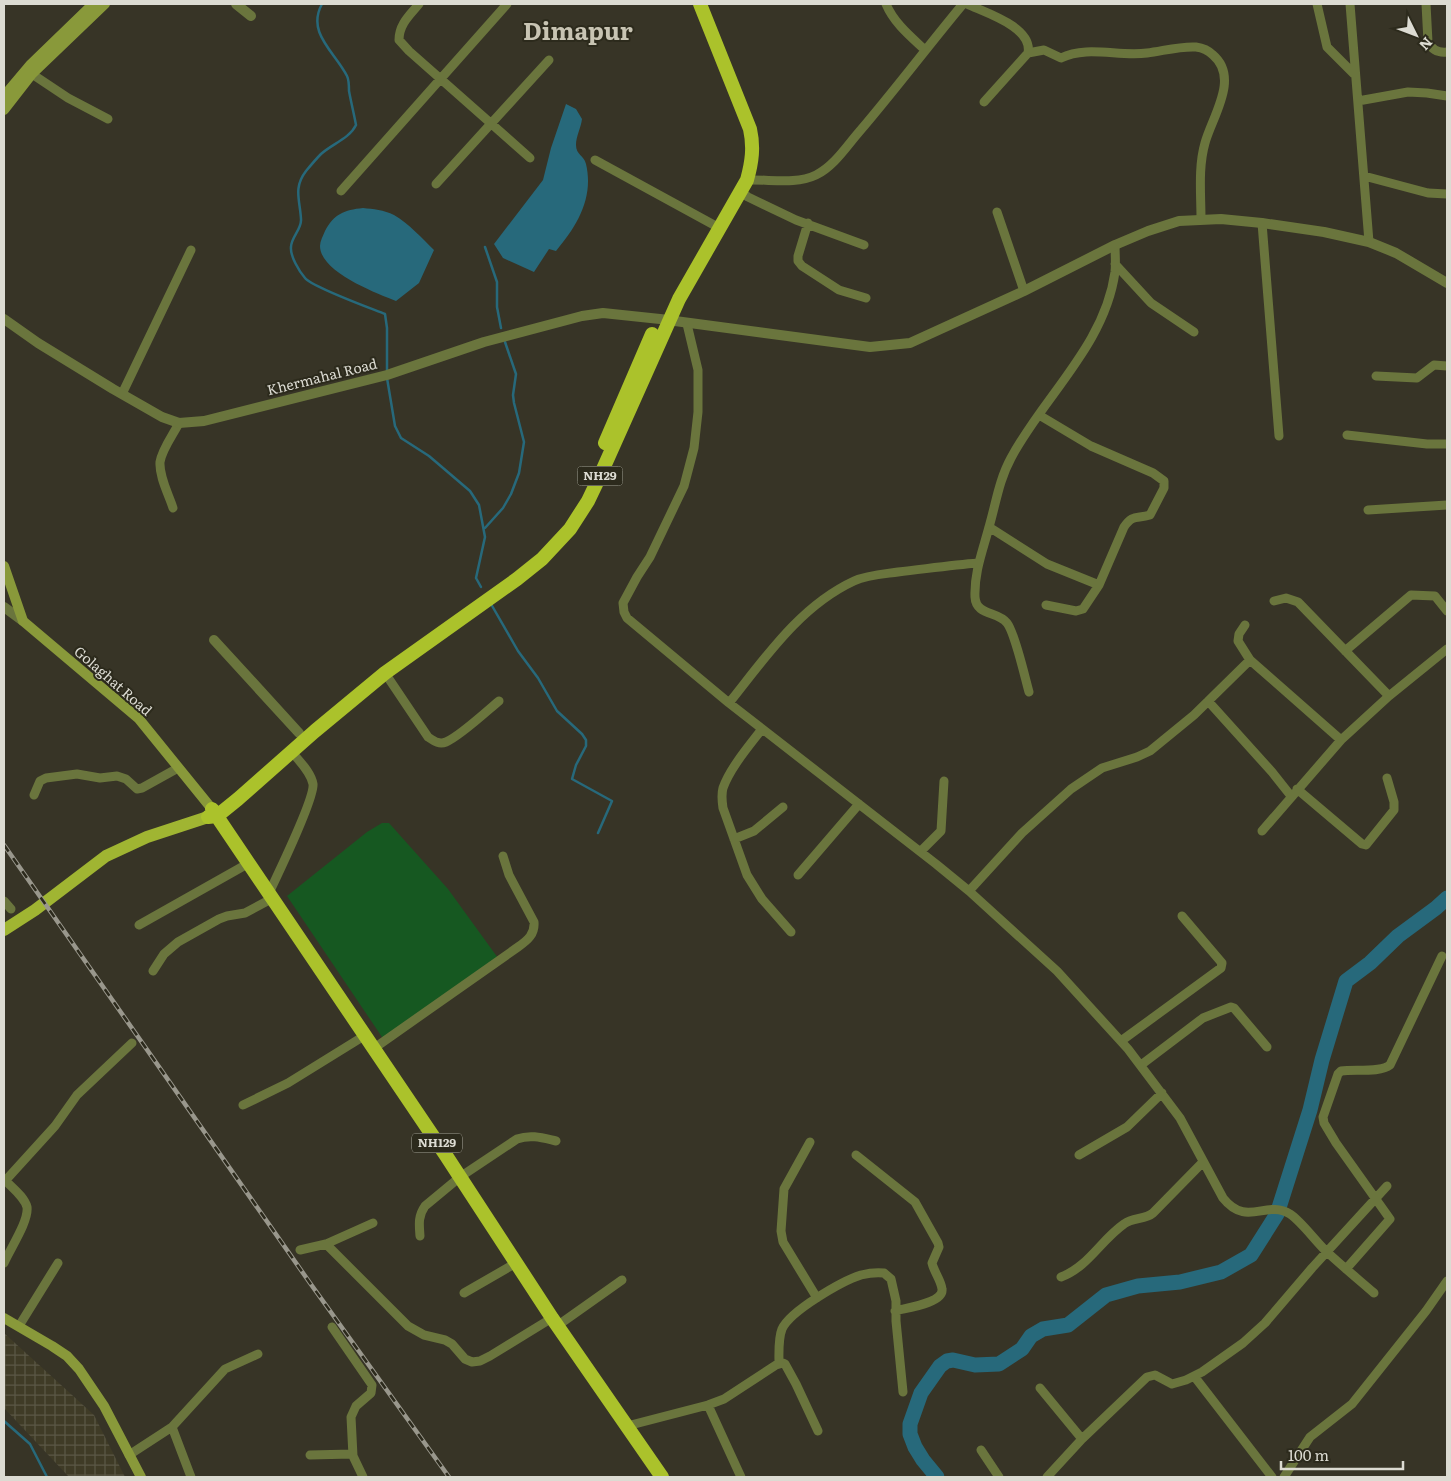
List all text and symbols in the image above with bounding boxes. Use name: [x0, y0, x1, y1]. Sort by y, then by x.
north arrow: [1391, 10, 1441, 60]
district label: Dimapur: [523, 12, 633, 47]
text: N: [1415, 33, 1438, 56]
street label: Khermahal Road: [265, 353, 379, 399]
road number: NH29: [578, 466, 622, 486]
street label: Golaghat Road: [70, 641, 157, 720]
road number: NH129: [412, 1134, 462, 1152]
scale bar: [1281, 1438, 1404, 1470]
text: 100 m: [1288, 1443, 1329, 1466]

